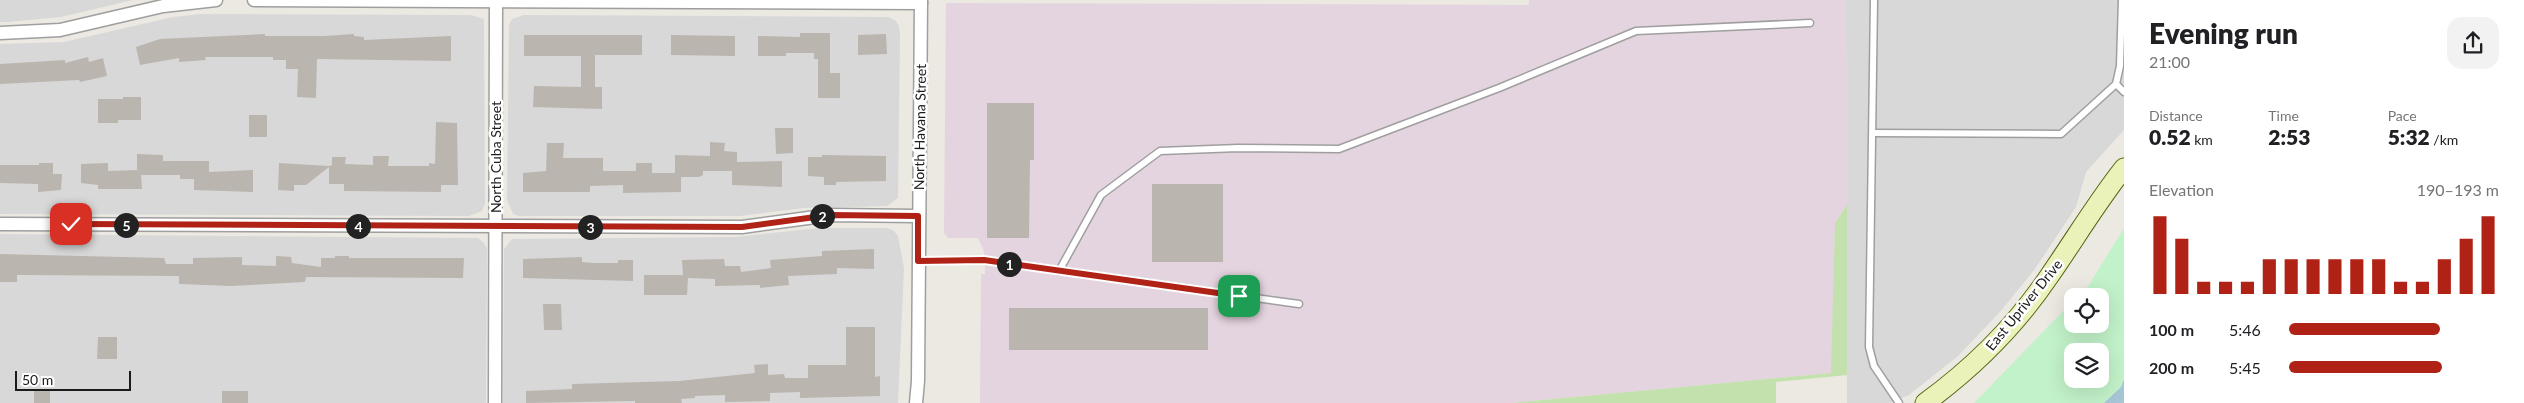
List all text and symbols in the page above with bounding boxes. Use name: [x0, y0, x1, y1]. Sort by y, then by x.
text: Evening run: [2149, 16, 2298, 50]
button: share: [2447, 17, 2499, 69]
text: 21:00: [2149, 52, 2190, 71]
street label: North Havana Street: [910, 64, 929, 190]
street label: North Cuba Street: [487, 101, 504, 213]
text: Distance: [2149, 107, 2203, 124]
text: Time: [2268, 107, 2299, 124]
text: Pace: [2388, 107, 2417, 124]
text: 0.52: [2149, 124, 2191, 149]
text: 2:53: [2268, 124, 2310, 149]
text: 5:32: [2388, 124, 2430, 149]
text: km: [2191, 131, 2213, 148]
text: /km: [2430, 131, 2458, 148]
text: Elevation: [2149, 180, 2214, 199]
text: 190–193 m: [2417, 180, 2499, 199]
pin: [50, 203, 92, 245]
pin: 2: [810, 204, 834, 228]
text: 2: [818, 208, 827, 225]
icon: check: [57, 210, 85, 238]
pin: 5: [114, 212, 138, 238]
pin: 4: [346, 214, 370, 238]
pin: 3: [578, 214, 602, 240]
text: 5: [122, 217, 131, 234]
text: 4: [354, 218, 363, 235]
text: 3: [586, 219, 595, 236]
pin: 1: [996, 252, 1022, 276]
text: 1: [1005, 256, 1014, 273]
street label: East Upriver Drive: [1982, 256, 2066, 354]
pin: [1218, 275, 1260, 317]
icon: arrive: [1225, 282, 1253, 310]
map controls: [2064, 288, 2109, 388]
button: locate: [2064, 288, 2109, 333]
text: 100 m: [2149, 320, 2194, 339]
text: 5:46: [2229, 320, 2261, 339]
button: layers: [2064, 343, 2109, 388]
text: 200 m: [2149, 358, 2194, 377]
text: 5:45: [2229, 358, 2261, 377]
scale bar: [15, 368, 131, 391]
text: 50 m: [22, 371, 53, 388]

